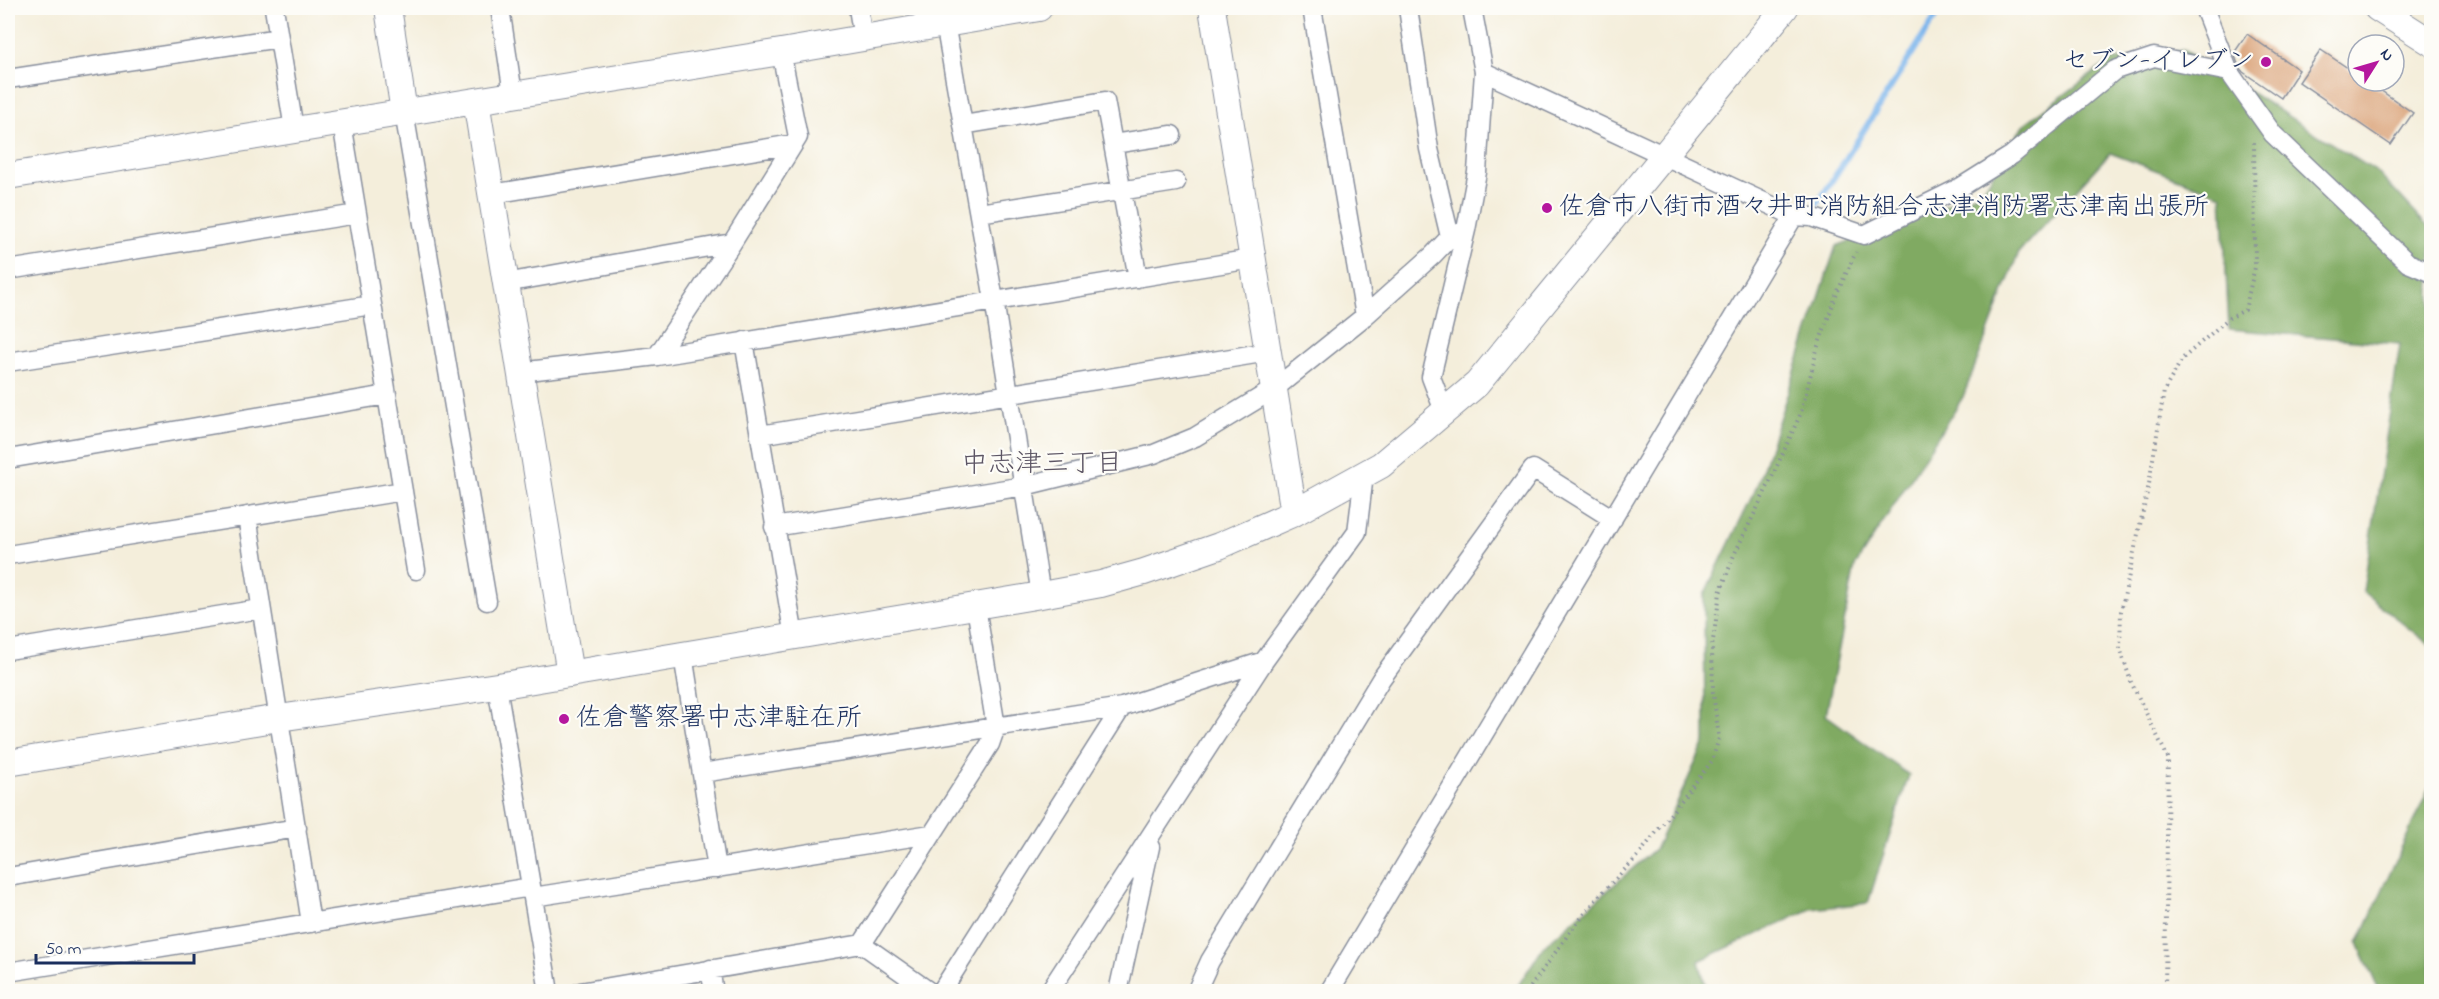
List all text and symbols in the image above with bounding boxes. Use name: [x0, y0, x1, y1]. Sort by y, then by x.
north arrow: [2346, 33, 2406, 93]
place label: セブン-イレブン: [2062, 43, 2254, 81]
text: N: [2374, 44, 2399, 67]
marker: セブン-イレブン: [2259, 55, 2273, 69]
place label: 佐倉市八街市酒々井町消防組合志津消防署志津南出張所: [1559, 189, 2209, 227]
marker: 佐倉市八街市酒々井町消防組合志津消防署志津南出張所: [1540, 201, 1554, 215]
district label: 中志津三丁目: [961, 445, 1123, 484]
place label: 佐倉警察署中志津駐在所: [576, 700, 862, 738]
marker: 佐倉警察署中志津駐在所: [557, 712, 571, 726]
scale bar: [36, 927, 194, 965]
text: 50 m: [45, 937, 82, 963]

